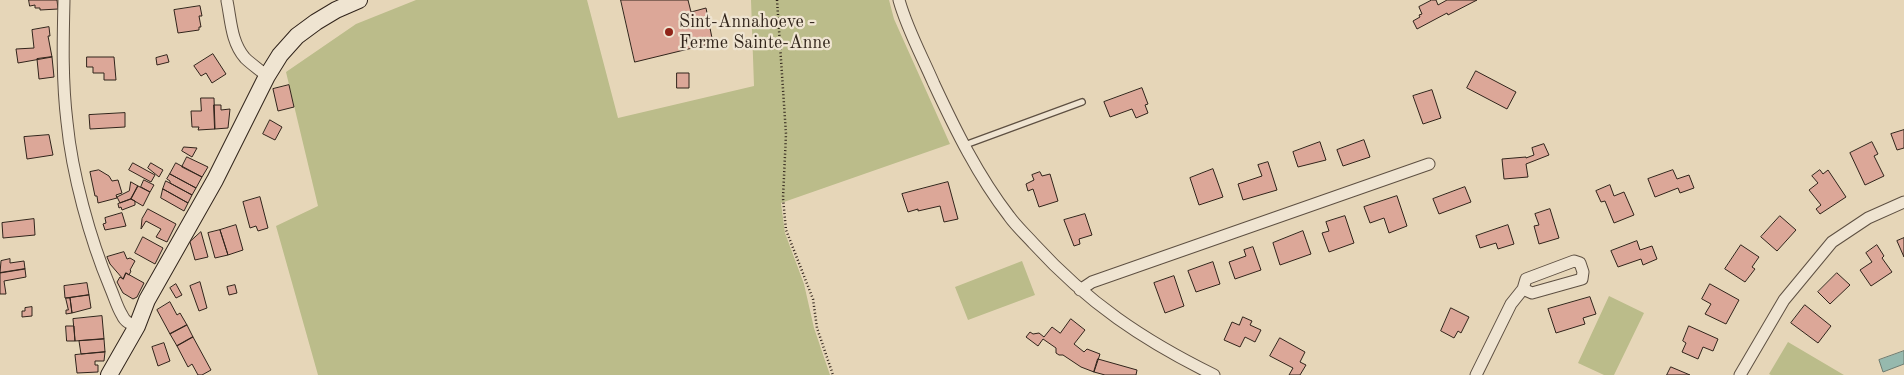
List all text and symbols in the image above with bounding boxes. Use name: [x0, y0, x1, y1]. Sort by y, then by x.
place label: Sint-Annahoeve - Ferme Sainte-Anne: [679, 11, 830, 54]
marker: Sint-Annahoeve - Ferme Sainte-Anne: [663, 26, 675, 38]

